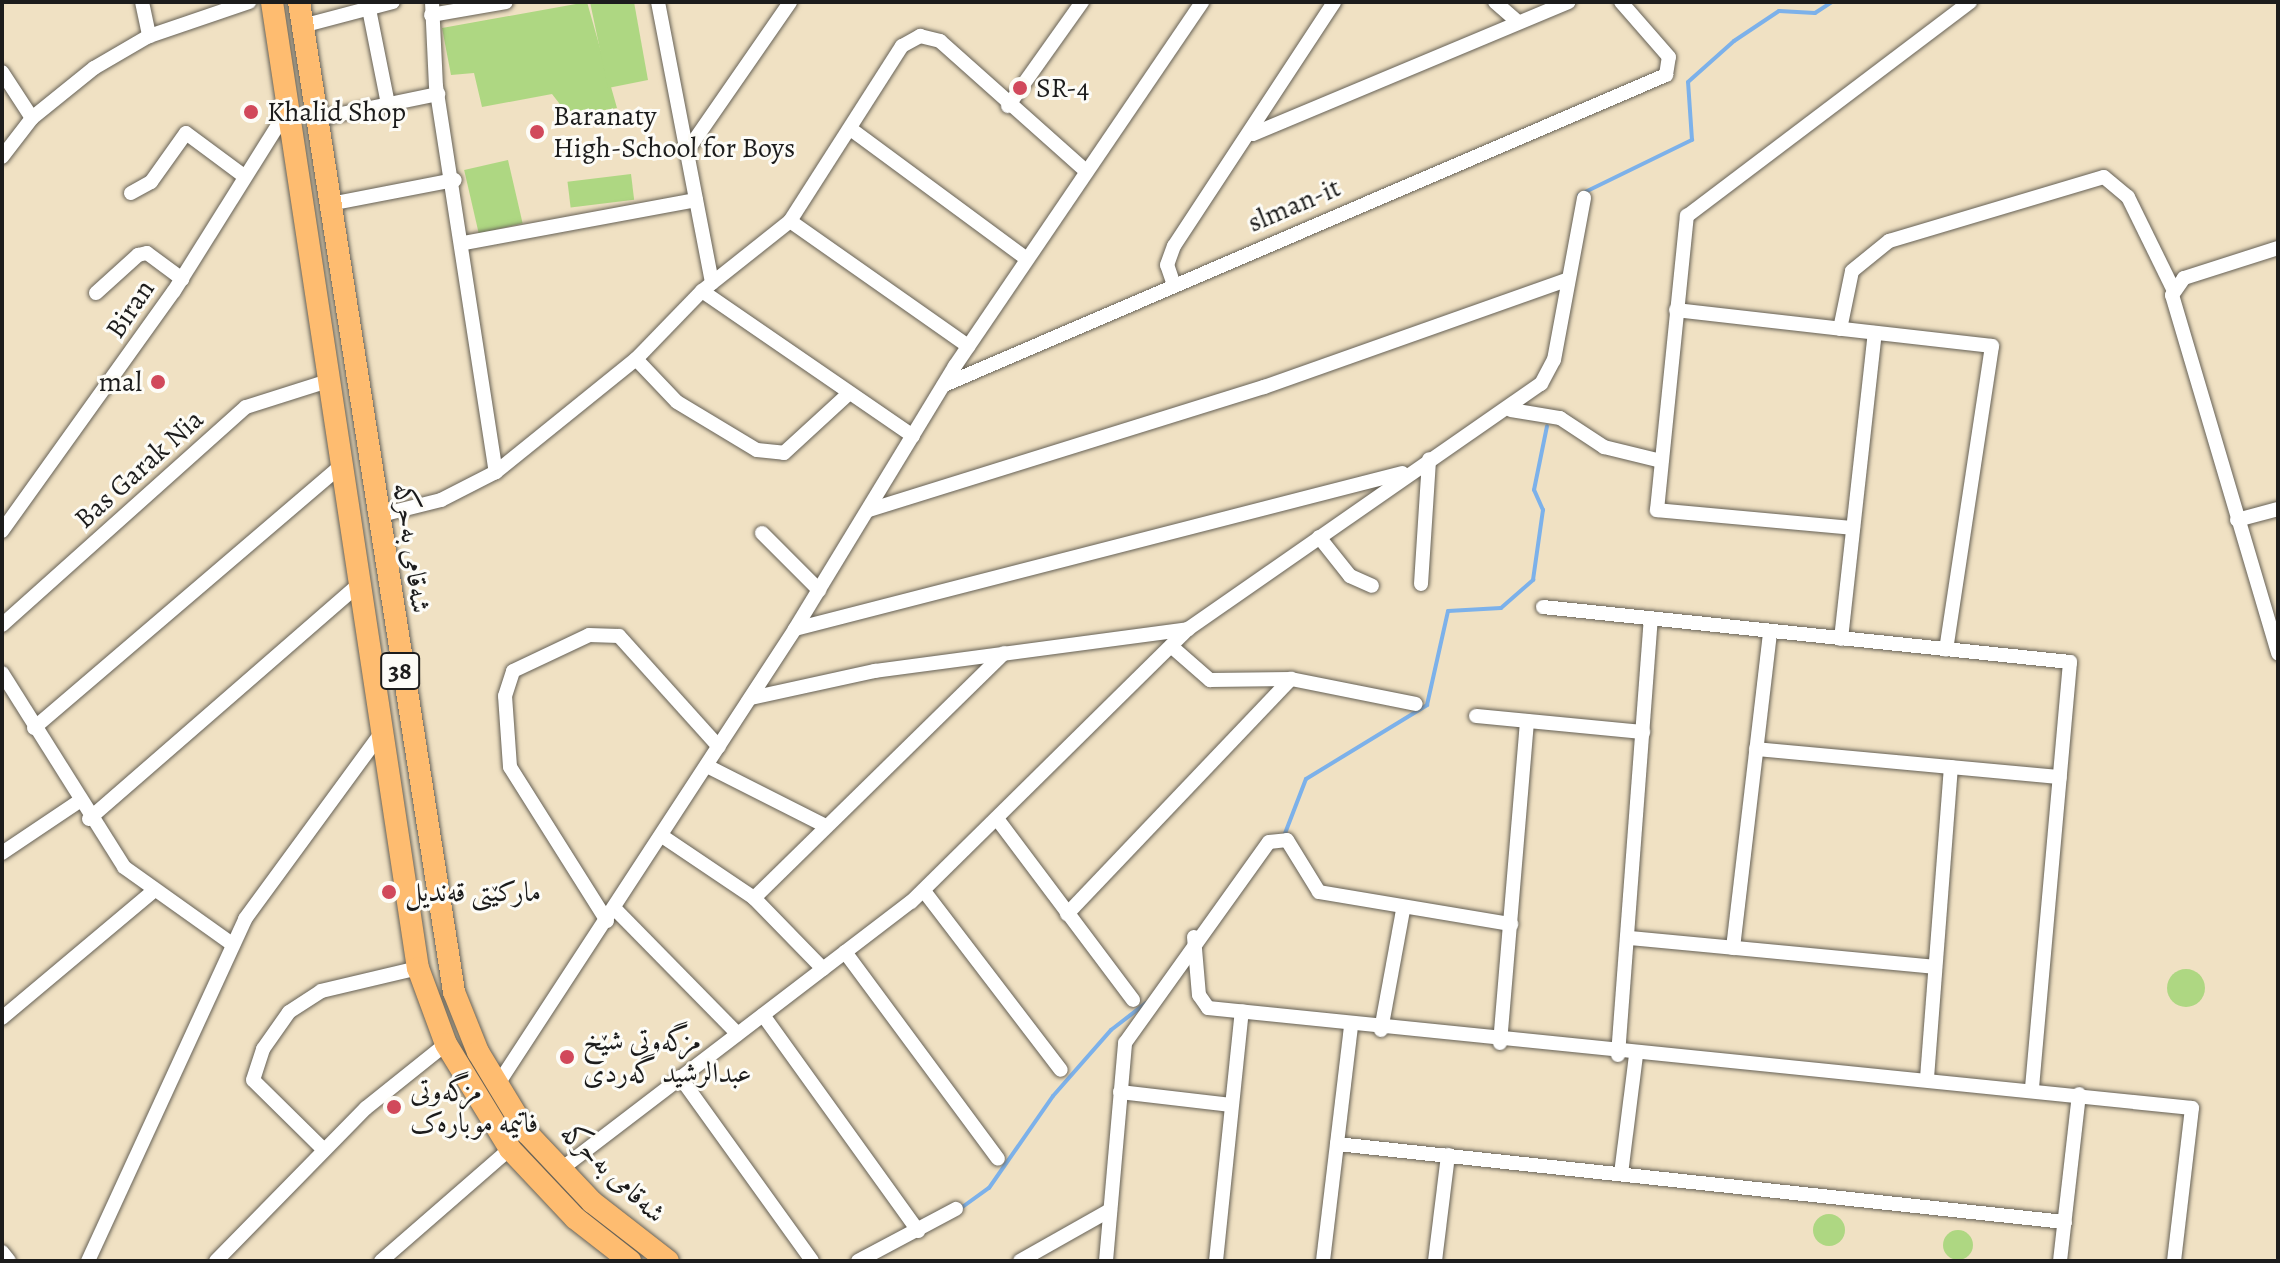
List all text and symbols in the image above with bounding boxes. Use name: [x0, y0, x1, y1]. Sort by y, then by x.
place label: SR-4: [1036, 71, 1089, 105]
marker: SR-4: [1011, 79, 1029, 97]
place label: Khalid Shop: [267, 95, 406, 129]
place label: Baranaty High-School for Boys: [553, 99, 795, 165]
marker: Khalid Shop: [242, 103, 260, 121]
marker: Baranaty High-School for Boys: [528, 123, 546, 141]
street label: slman-it: [1243, 170, 1345, 240]
street label: Biran: [98, 273, 162, 345]
place label: mal: [99, 365, 142, 399]
marker: mal: [149, 373, 167, 391]
street label: Bas Garak Nia: [68, 402, 210, 536]
street label: شەقامی بەحرکە: [386, 481, 438, 615]
road number: 38: [380, 649, 420, 693]
place label: مارکێتی قەندیل: [405, 875, 541, 909]
marker: مارکێتی قەندیل: [380, 883, 398, 901]
place label: مزگەوتی شێخ عبدالرشید گەردی: [583, 1024, 752, 1090]
marker: مزگەوتی شێخ عبدالرشید گەردی: [558, 1048, 576, 1066]
place label: مزگەوتی فاتیمە موبارەک: [410, 1074, 538, 1140]
marker: مزگەوتی فاتیمە موبارەک: [385, 1098, 403, 1116]
street label: شەقامی بەحرکە: [553, 1116, 673, 1230]

